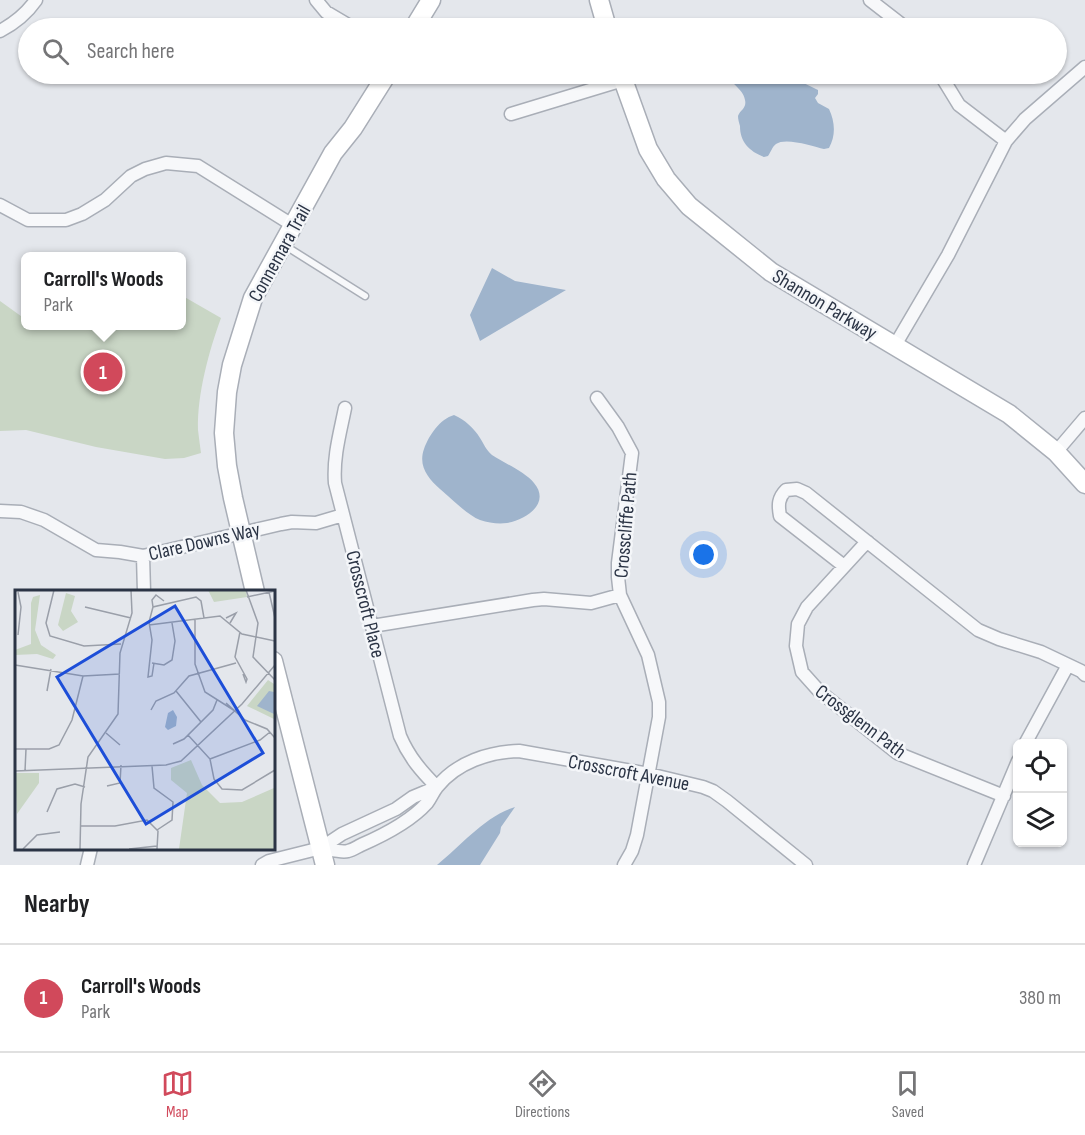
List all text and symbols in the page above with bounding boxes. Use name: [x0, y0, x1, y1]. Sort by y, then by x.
search box: [18, 18, 1067, 84]
icon: search: [39, 35, 72, 68]
text: Search here: [87, 38, 174, 65]
street label: Connemara Trail: [243, 201, 316, 306]
popup: [21, 252, 186, 330]
street label: Shannon Parkway: [768, 264, 881, 346]
text: Carroll's Woods: [44, 266, 163, 293]
text: Park: [44, 293, 73, 317]
pin: 1: [84, 350, 122, 394]
street label: Crosscliffe Path: [609, 471, 643, 579]
street label: Clare Downs Way: [146, 517, 263, 566]
your location: [689, 540, 718, 569]
street label: Crosscroft Place: [340, 548, 390, 660]
inset map: [15, 590, 274, 850]
street label: Crossglenn Path: [810, 680, 911, 764]
map controls: [1013, 739, 1067, 847]
button: locate: [1013, 739, 1067, 793]
street label: Crosscroft Avenue: [566, 749, 691, 796]
button: layers: [1013, 793, 1067, 847]
text: Nearby: [24, 889, 90, 920]
text: Carroll's Woods: [81, 973, 201, 1000]
text: 1: [40, 986, 47, 1010]
text: 380 m: [1019, 986, 1061, 1010]
text: Park: [81, 1000, 110, 1024]
tab: Map: [161, 1067, 194, 1122]
tab: Directions: [515, 1067, 570, 1122]
tab: Saved: [891, 1067, 924, 1122]

